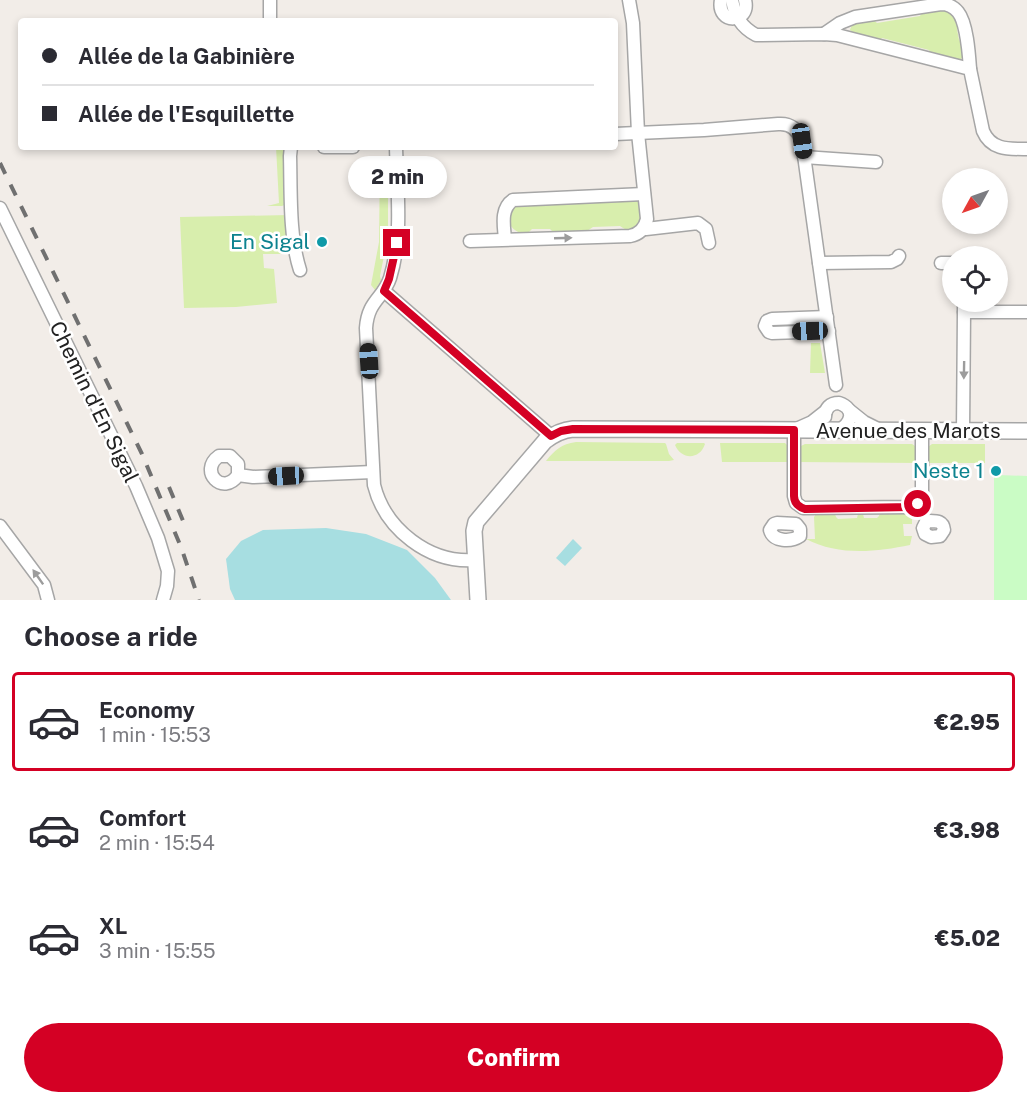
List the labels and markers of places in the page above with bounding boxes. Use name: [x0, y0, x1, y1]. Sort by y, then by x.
place label: En Sigal: [230, 229, 310, 254]
marker: En Sigal: [315, 235, 329, 249]
place label: Neste 1: [913, 458, 984, 483]
marker: Neste 1: [989, 464, 1003, 478]

